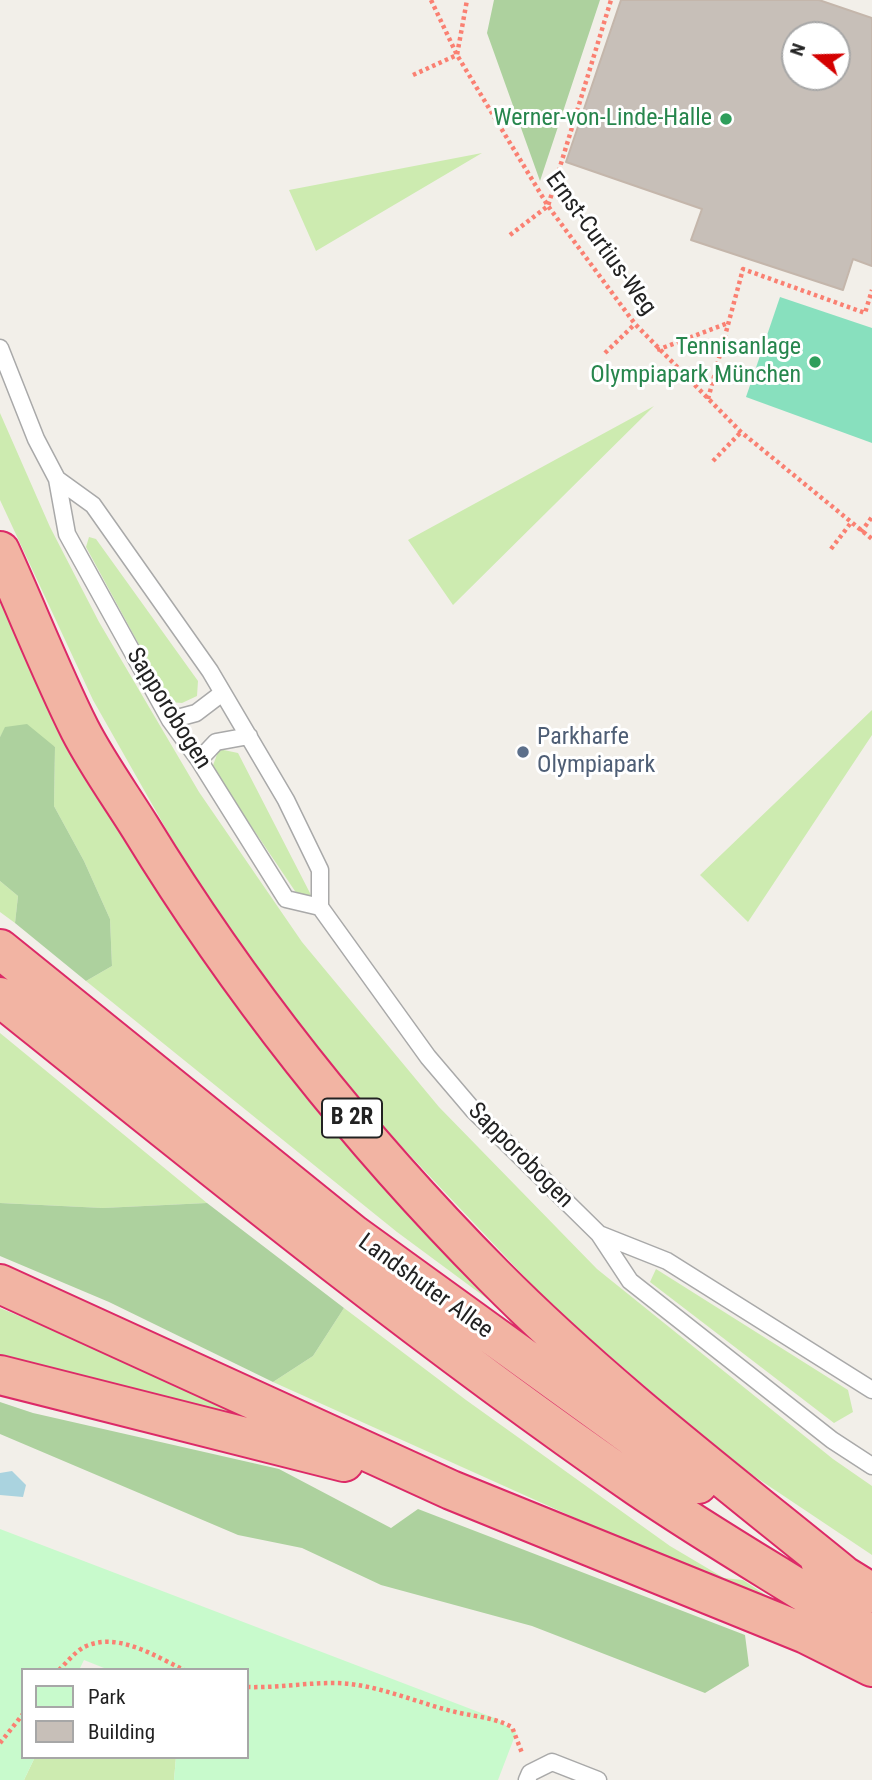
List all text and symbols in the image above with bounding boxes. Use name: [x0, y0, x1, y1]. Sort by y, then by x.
north arrow: [781, 21, 851, 91]
text: N: [785, 40, 810, 59]
place label: Werner-von-Linde-Halle: [493, 105, 712, 133]
marker: Werner-von-Linde-Halle: [718, 111, 734, 127]
street label: Ernst-Curtius-Weg: [538, 167, 662, 321]
place label: Tennisanlage Olympiapark München: [590, 334, 801, 390]
marker: Tennisanlage Olympiapark München: [807, 354, 823, 370]
street label: Sapporobogen: [119, 643, 217, 775]
place label: Parkharfe Olympiapark: [537, 724, 655, 780]
marker: Parkharfe Olympiapark: [515, 744, 531, 760]
street label: Sapporobogen: [461, 1097, 579, 1215]
road number: B 2R: [322, 1098, 382, 1138]
street label: Landshuter Allee: [352, 1229, 498, 1345]
legend: [21, 1668, 248, 1759]
text: Park: [88, 1685, 125, 1709]
text: Building: [88, 1720, 155, 1744]

